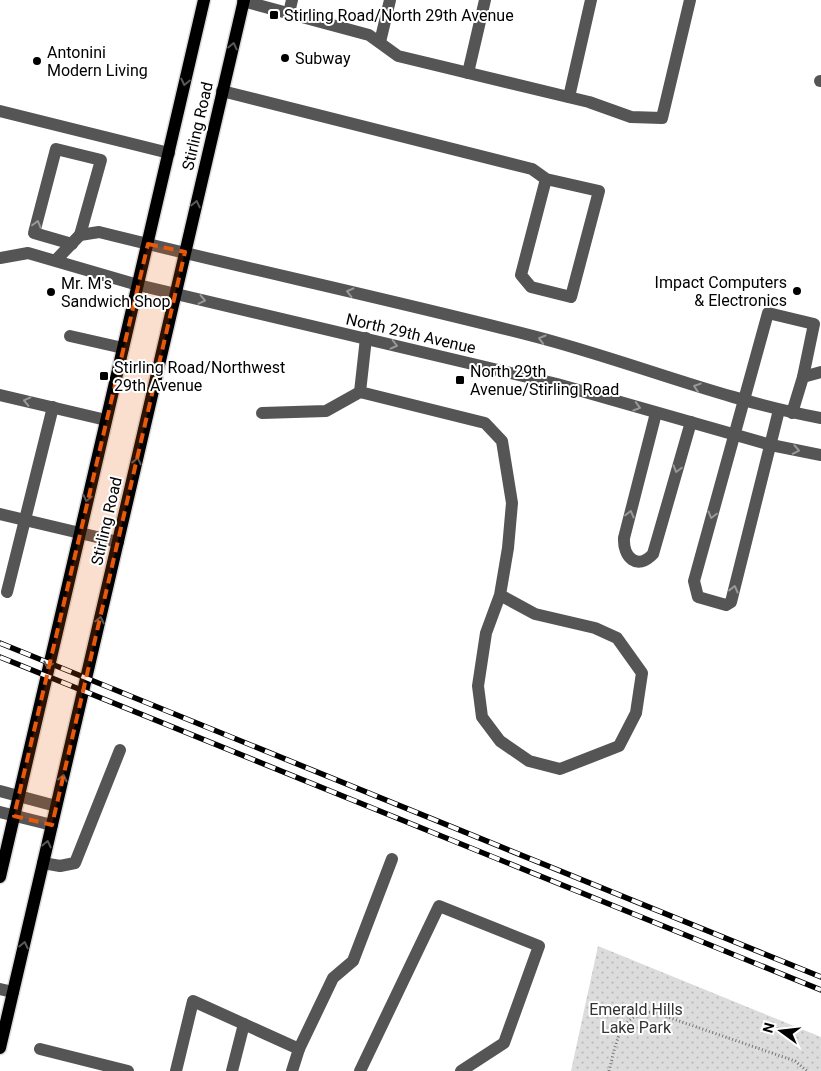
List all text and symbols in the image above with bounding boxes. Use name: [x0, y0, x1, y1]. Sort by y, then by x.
place label: Stirling Road/North 29th Avenue: [284, 6, 514, 25]
marker: Stirling Road/North 29th Avenue: [268, 9, 280, 21]
one-way arrow: [227, 41, 238, 50]
place label: Antonini Modern Living: [47, 43, 148, 80]
place label: Subway: [295, 49, 351, 68]
marker: Subway: [279, 52, 291, 64]
marker: Antonini Modern Living: [31, 55, 43, 67]
one-way arrow: [180, 77, 191, 86]
street label: Stirling Road: [178, 80, 217, 172]
one-way arrow: [190, 200, 201, 209]
one-way arrow: [31, 221, 41, 229]
place label: Impact Computers & Electronics: [655, 273, 787, 310]
place label: Mr. M's Sandwich Shop: [61, 274, 171, 311]
marker: Impact Computers & Electronics: [791, 285, 803, 297]
marker: Mr. M's Sandwich Shop: [45, 286, 57, 298]
one-way arrow: [346, 287, 355, 298]
one-way arrow: [198, 294, 207, 304]
street label: North 29th Avenue: [344, 309, 478, 358]
one-way arrow: [538, 334, 547, 344]
one-way arrow: [390, 339, 399, 350]
place label: Stirling Road/Northwest 29th Avenue: [114, 358, 285, 395]
place label: North 29th Avenue/Stirling Road: [470, 362, 619, 399]
marker: Stirling Road/Northwest 29th Avenue: [98, 370, 110, 382]
marker: North 29th Avenue/Stirling Road: [454, 374, 466, 386]
one-way arrow: [694, 383, 702, 393]
one-way arrow: [22, 396, 31, 407]
one-way arrow: [632, 402, 640, 412]
one-way arrow: [791, 444, 800, 454]
one-way arrow: [131, 457, 142, 466]
one-way arrow: [673, 464, 683, 473]
street label: Stirling Road: [87, 475, 126, 567]
one-way arrow: [82, 494, 93, 503]
one-way arrow: [624, 510, 635, 519]
one-way arrow: [707, 511, 717, 519]
one-way arrow: [729, 586, 739, 594]
one-way arrow: [94, 615, 105, 624]
one-way arrow: [43, 661, 54, 670]
one-way arrow: [57, 773, 68, 782]
one-way arrow: [41, 840, 52, 849]
one-way arrow: [18, 940, 29, 949]
park label: Emerald Hills Lake Park: [589, 1000, 683, 1037]
north arrow: [756, 1006, 806, 1056]
text: N: [759, 1021, 777, 1034]

